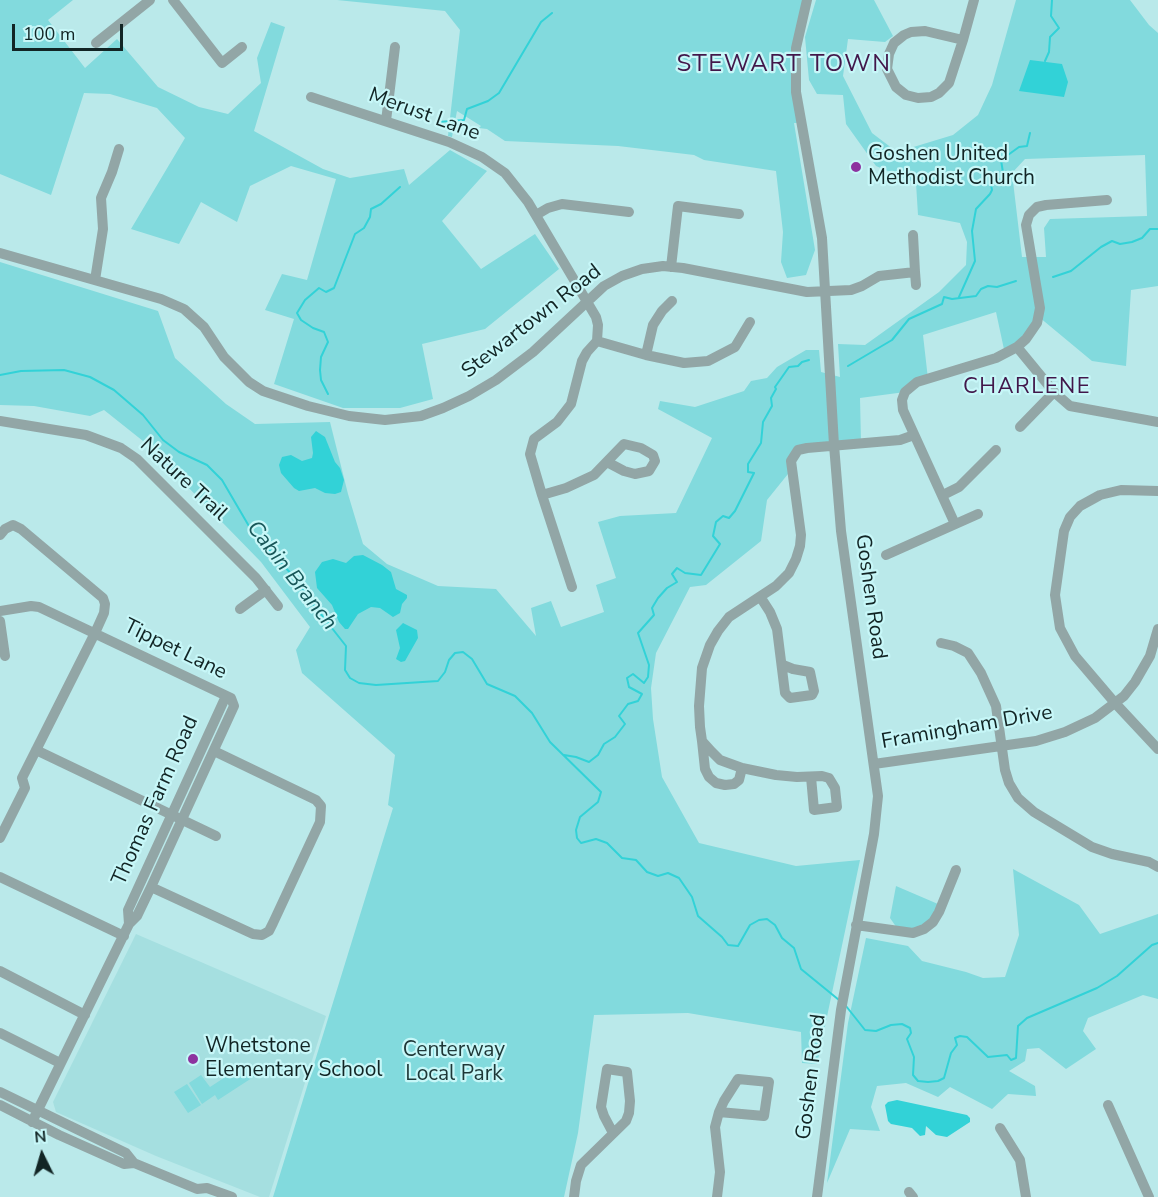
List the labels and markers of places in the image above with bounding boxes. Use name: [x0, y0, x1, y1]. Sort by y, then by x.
place label: Goshen United Methodist Church: [868, 142, 1035, 192]
marker: Goshen United Methodist Church: [849, 160, 863, 174]
place label: Whetstone Elementary School: [205, 1034, 383, 1084]
marker: Whetstone Elementary School: [186, 1052, 200, 1066]

